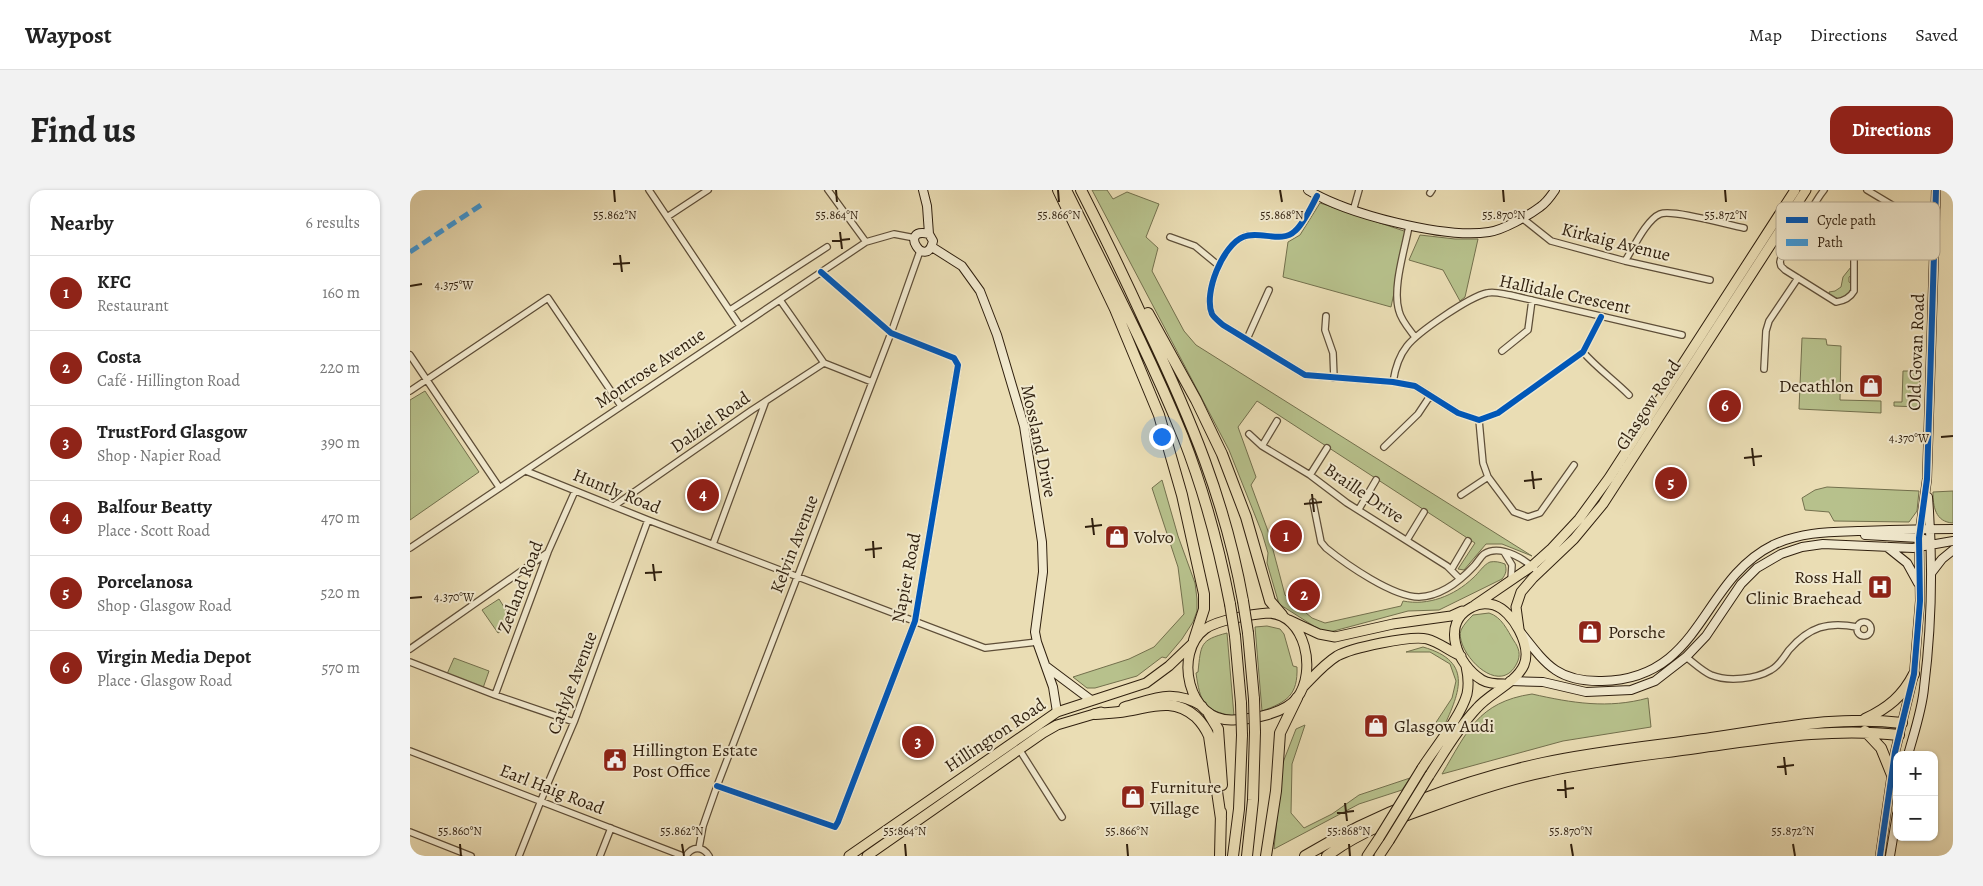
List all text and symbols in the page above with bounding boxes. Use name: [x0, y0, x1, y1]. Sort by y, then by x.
text: Waypost: [25, 19, 112, 51]
text: Map: [1749, 23, 1782, 47]
text: Directions: [1810, 23, 1887, 47]
text: Saved: [1915, 23, 1958, 47]
text: Find us: [30, 106, 136, 154]
button: Directions: [1830, 106, 1953, 154]
legend: [1776, 202, 1940, 260]
text: 55.862°N: [593, 207, 637, 223]
text: 55.864°N: [815, 207, 859, 223]
text: 55.866°N: [1037, 207, 1081, 223]
text: 55.868°N: [1260, 207, 1304, 223]
text: 55.870°N: [1482, 207, 1526, 223]
text: 55.872°N: [1705, 207, 1748, 223]
text: Nearby: [50, 209, 113, 237]
text: Cycle path: [1817, 211, 1877, 230]
text: 6 results: [306, 212, 360, 234]
street label: Kirkaig Avenue: [1559, 217, 1673, 267]
text: Path: [1817, 233, 1844, 252]
street label: Hallidale Crescent: [1497, 268, 1633, 320]
text: KFC: [97, 269, 131, 295]
text: 4.375°W: [434, 277, 474, 293]
text: 1: [63, 282, 69, 304]
text: 160 m: [322, 282, 360, 304]
street label: Old Govan Road: [1902, 293, 1930, 411]
text: Restaurant: [97, 295, 169, 317]
street label: Montrose Avenue: [590, 322, 710, 414]
text: Costa: [97, 344, 141, 370]
street label: Glasgow Road: [1610, 355, 1686, 455]
text: 2: [62, 357, 70, 379]
text: 220 m: [320, 357, 360, 379]
text: Café · Hillington Road: [97, 370, 240, 392]
shop icon: Decathlon: [1858, 373, 1884, 399]
place label: Decathlon: [1779, 374, 1854, 398]
street label: Mossland Drive: [1015, 382, 1063, 500]
street label: Dalziel Road: [665, 386, 755, 458]
pin: 6: [1709, 387, 1741, 425]
text: TrustFord Glasgow: [97, 419, 247, 445]
your location: [1149, 424, 1175, 450]
text: 4.370°W: [1889, 430, 1930, 446]
text: 3: [63, 432, 69, 454]
text: 390 m: [321, 432, 360, 454]
text: Shop · Napier Road: [97, 445, 221, 467]
street label: Braille Drive: [1319, 457, 1409, 529]
street label: Huntly Road: [570, 463, 665, 520]
pin: 5: [1655, 464, 1687, 502]
pin: 4: [687, 476, 719, 514]
street label: Kelvin Avenue: [764, 491, 824, 597]
text: Balfour Beatty: [97, 494, 212, 520]
text: 4: [62, 507, 70, 529]
text: 470 m: [321, 507, 360, 529]
pin: 1: [1270, 517, 1302, 555]
text: Place · Scott Road: [97, 520, 210, 542]
shop icon: Volvo: [1104, 524, 1130, 550]
place label: Volvo: [1133, 525, 1174, 549]
street label: Napier Road: [885, 530, 927, 625]
street label: Zetland Road: [491, 537, 549, 637]
place label: Ross Hall Clinic Braehead: [1746, 565, 1863, 610]
text: Porcelanosa: [97, 569, 193, 595]
hospital icon: Ross Hall Clinic Braehead: [1867, 574, 1893, 600]
pin: 2: [1288, 576, 1320, 614]
text: 5: [63, 582, 69, 604]
text: 520 m: [321, 582, 360, 604]
text: 4.370°W: [434, 589, 475, 605]
text: Shop · Glasgow Road: [97, 595, 232, 617]
shop icon: Porsche: [1577, 619, 1603, 645]
place label: Porsche: [1608, 620, 1666, 644]
street label: Carlyle Avenue: [541, 628, 603, 738]
text: Virgin Media Depot: [97, 644, 251, 670]
text: 6: [62, 657, 70, 679]
text: 570 m: [321, 657, 360, 679]
text: Place · Glasgow Road: [97, 670, 232, 692]
street label: Hillington Road: [940, 692, 1050, 778]
shop icon: Glasgow Audi: [1363, 713, 1389, 739]
place label: Glasgow Audi: [1394, 714, 1494, 738]
pin: 3: [902, 723, 934, 761]
place label: Hillington Estate Post Office: [632, 738, 758, 783]
public building icon: Hillington Estate Post Office: [602, 747, 628, 773]
map controls: [1893, 751, 1938, 841]
button: +: [1893, 751, 1938, 796]
street label: Earl Haig Road: [496, 758, 608, 820]
place label: Furniture Village: [1149, 775, 1221, 820]
shop icon: Furniture Village: [1120, 784, 1146, 810]
button: −: [1893, 796, 1938, 841]
text: 55.860°N: [438, 823, 482, 839]
text: 55.862°N: [660, 823, 704, 839]
text: 55.864°N: [883, 823, 927, 839]
text: 55.866°N: [1105, 823, 1149, 839]
text: 55.868°N: [1327, 823, 1371, 839]
text: 55.870°N: [1549, 823, 1593, 839]
text: 55.872°N: [1772, 823, 1815, 839]

